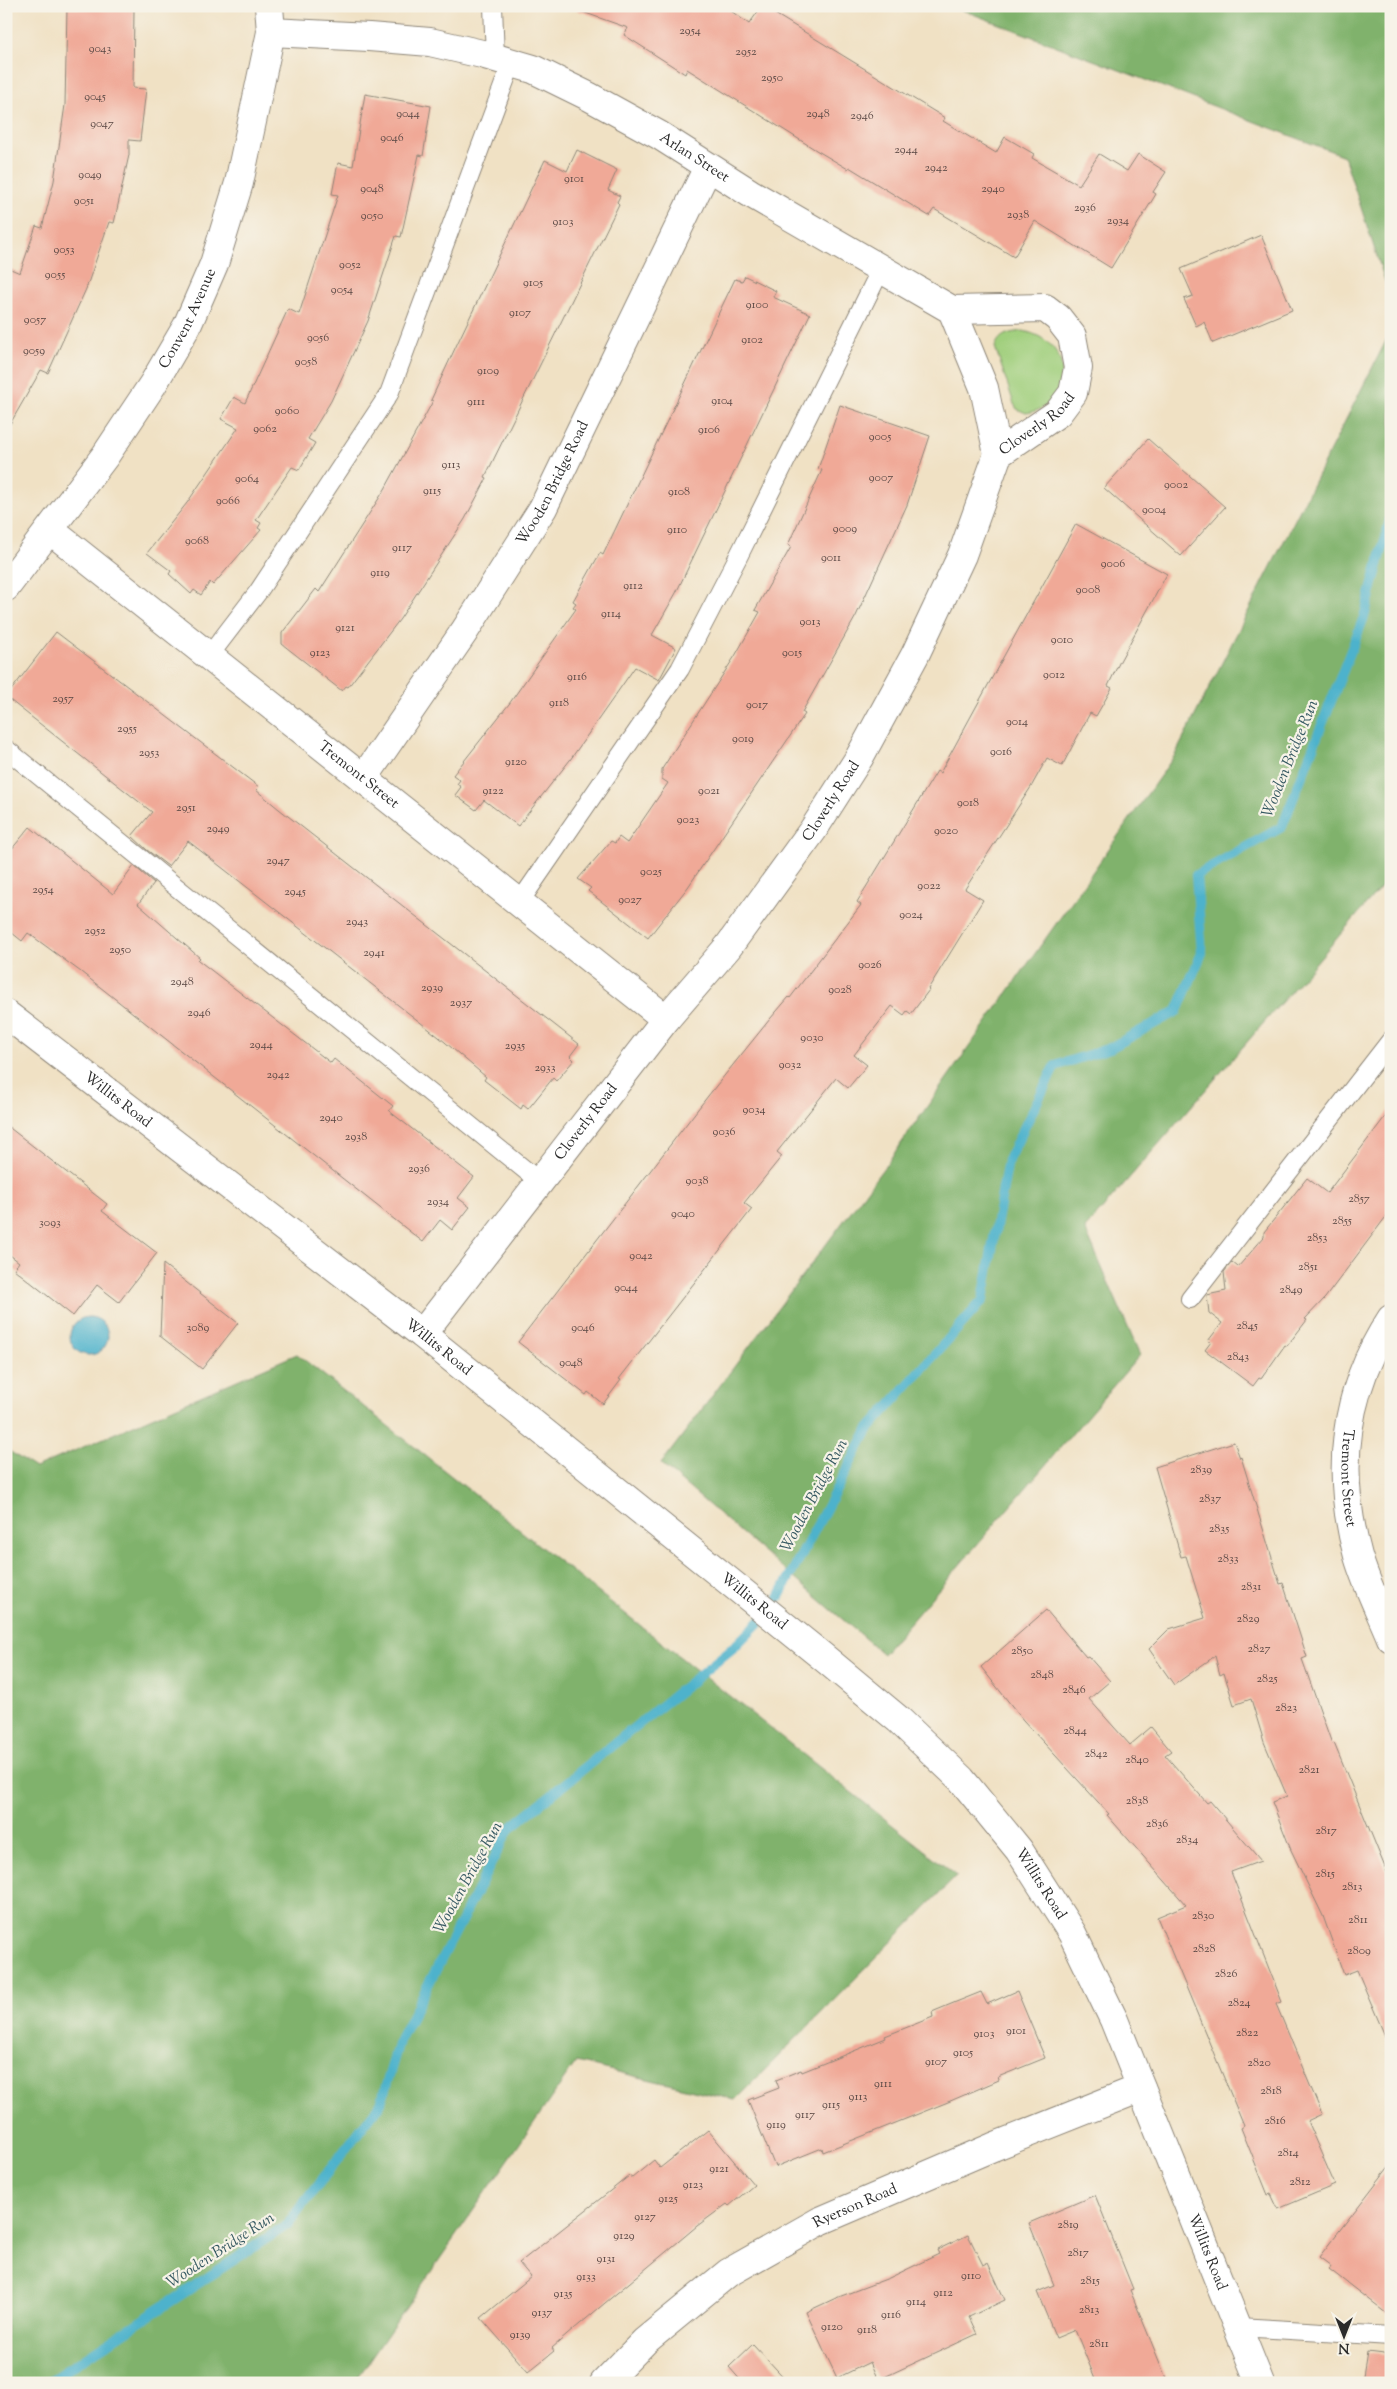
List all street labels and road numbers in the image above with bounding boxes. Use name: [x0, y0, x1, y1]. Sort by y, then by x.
street label: Arlan Street: [655, 127, 733, 188]
street label: Convent Avenue: [154, 265, 221, 373]
street label: Cloverly Road: [995, 388, 1081, 461]
street label: Wooden Bridge Road: [511, 417, 594, 549]
street label: Tremont Street: [314, 736, 404, 814]
street label: Cloverly Road: [797, 756, 865, 846]
street label: Willits Road: [79, 1067, 157, 1133]
street label: Cloverly Road: [550, 1079, 623, 1165]
street label: Willits Road: [400, 1314, 477, 1381]
street label: Tremont Street: [1335, 1428, 1362, 1529]
street label: Willits Road: [716, 1568, 792, 1635]
street label: Willits Road: [1010, 1844, 1071, 1924]
street label: Ryerson Road: [809, 2178, 901, 2233]
street label: Willits Road: [1183, 2211, 1232, 2294]

